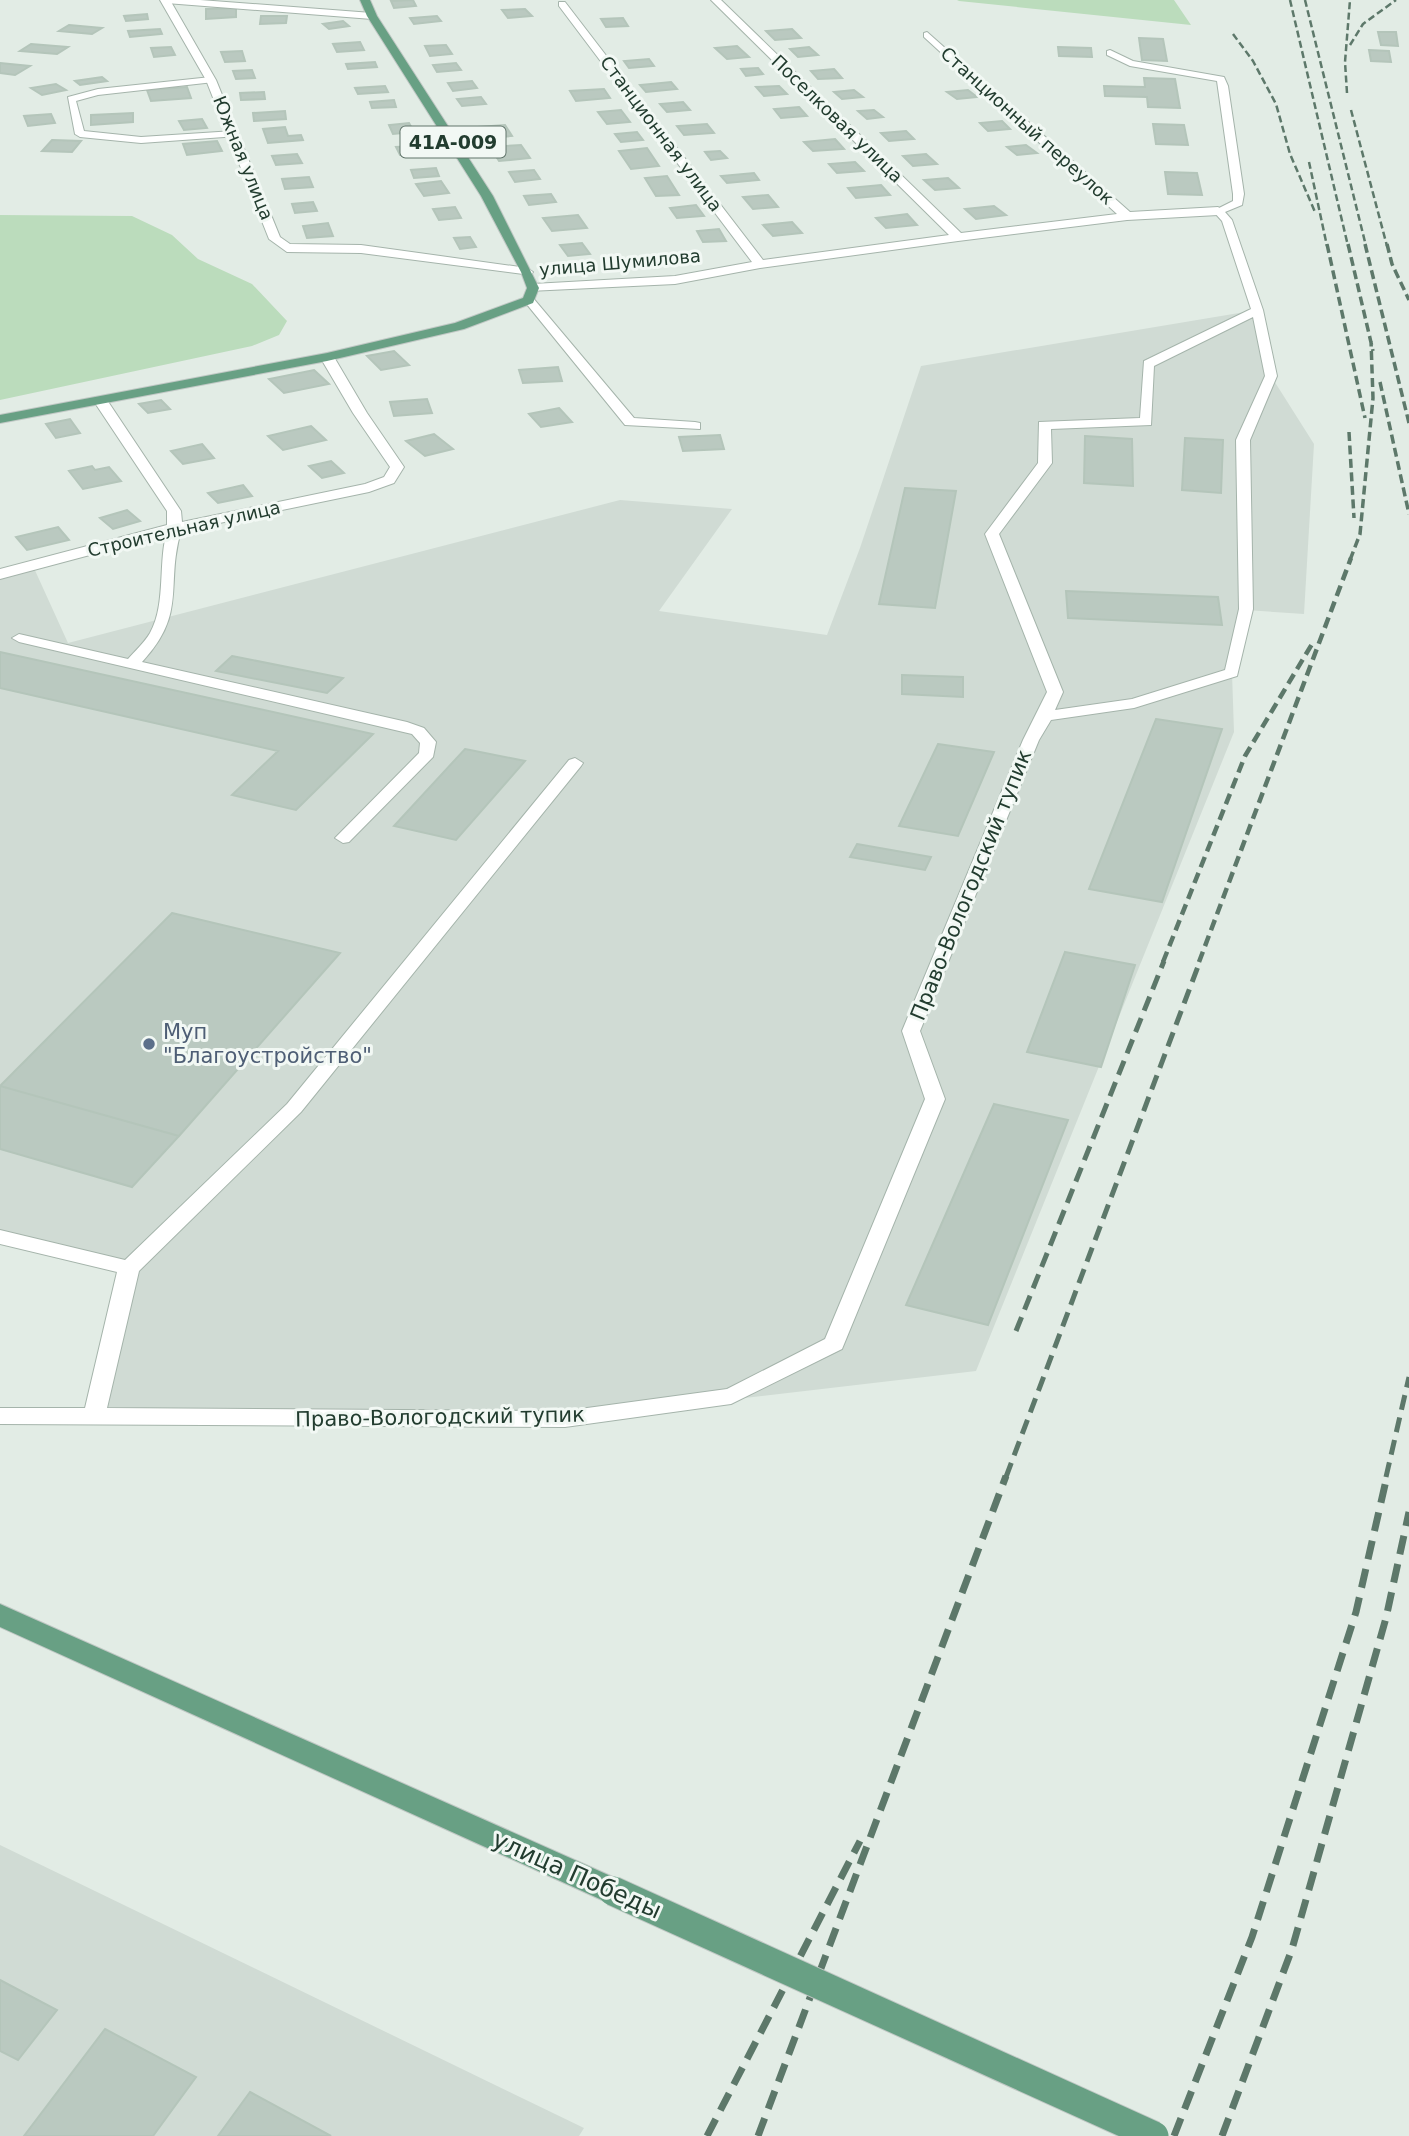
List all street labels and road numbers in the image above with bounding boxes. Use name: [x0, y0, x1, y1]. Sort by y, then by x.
street label: Станционный переулок: [937, 42, 1118, 209]
street label: Поселковая улица: [767, 51, 907, 187]
street label: Станционная улица: [596, 52, 727, 216]
street label: Южная улица: [209, 93, 278, 223]
road number: 41А-009: [400, 126, 505, 158]
street label: улица Шумилова: [538, 245, 702, 280]
street label: Строительная улица: [85, 496, 282, 561]
street label: Право-Вологодский тупик: [906, 746, 1036, 1024]
street label: Право-Вологодский тупик: [295, 1402, 585, 1432]
street label: улица Победы: [488, 1825, 666, 1925]

